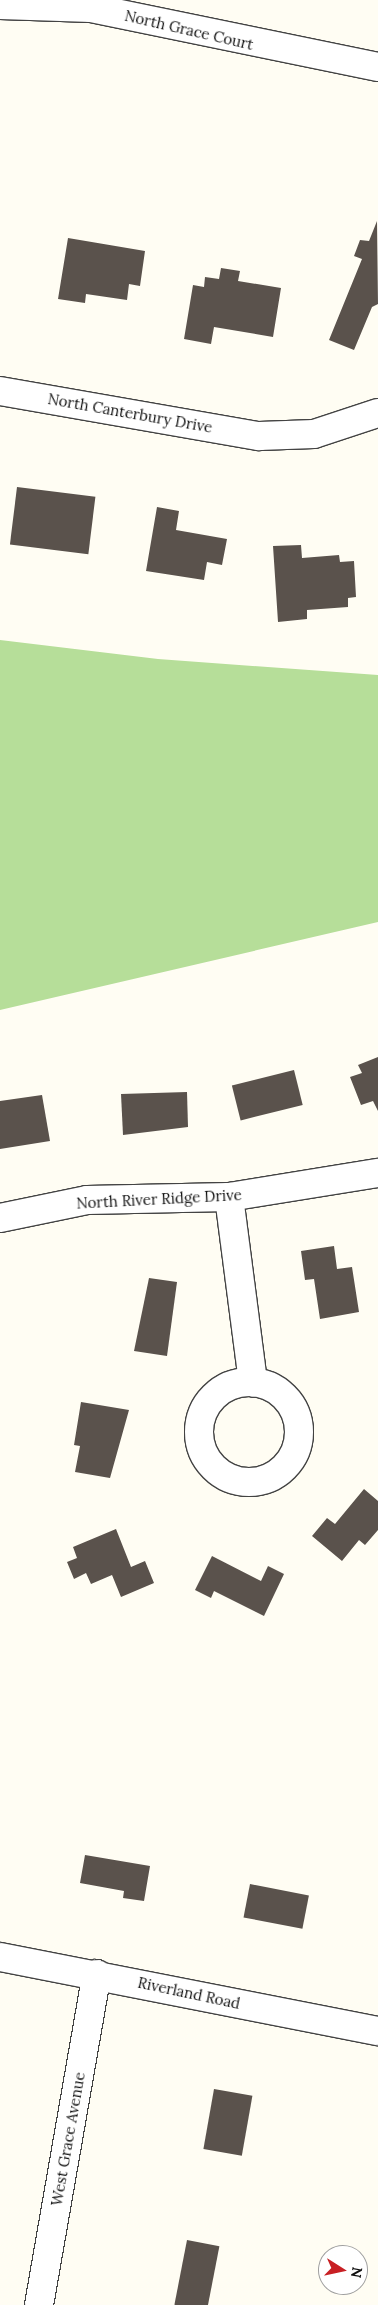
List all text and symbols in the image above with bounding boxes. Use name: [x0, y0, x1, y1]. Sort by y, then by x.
street label: North Grace Court: [123, 6, 255, 54]
street label: North Canterbury Drive: [46, 390, 214, 436]
street label: North River Ridge Drive: [76, 1186, 242, 1212]
street label: Riverland Road: [136, 1973, 242, 2013]
street label: West Grace Avenue: [47, 2071, 89, 2207]
north arrow: [318, 2245, 368, 2295]
text: N: [347, 2266, 367, 2279]

